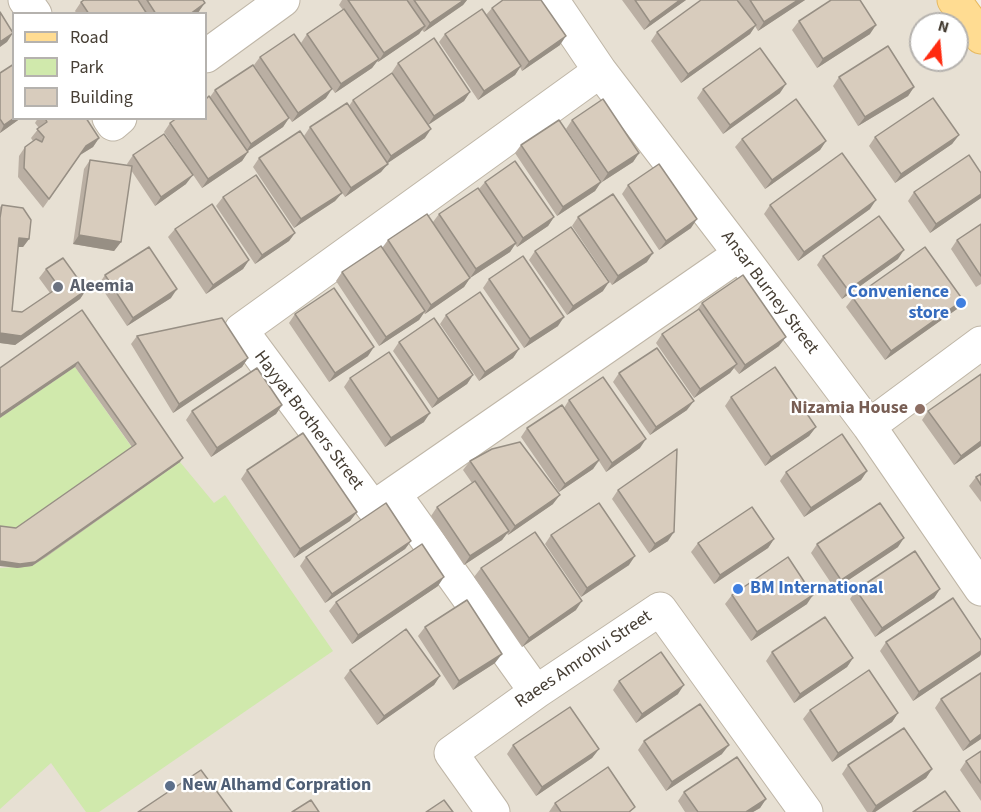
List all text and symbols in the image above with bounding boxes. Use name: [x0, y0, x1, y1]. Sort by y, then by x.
legend: [12, 12, 207, 120]
north arrow: [909, 12, 969, 72]
text: N: [935, 15, 952, 39]
text: Road: [70, 25, 109, 50]
text: Park: [70, 55, 104, 80]
text: Building: [70, 85, 133, 110]
street label: Ansar Burney Street: [716, 227, 822, 359]
place label: Aleemia: [70, 276, 134, 298]
marker: Aleemia: [51, 280, 65, 294]
place label: Convenience store: [848, 282, 949, 324]
marker: Convenience store: [954, 296, 968, 310]
street label: Hayyat Brothers Street: [248, 347, 368, 495]
place label: Nizamia House: [790, 398, 908, 420]
marker: Nizamia House: [913, 402, 927, 416]
place label: BM International: [750, 578, 883, 600]
marker: BM International: [731, 582, 745, 596]
street label: Raees Amrohvi Street: [512, 606, 656, 714]
place label: New Alhamd Corpration: [182, 775, 371, 797]
marker: New Alhamd Corpration: [163, 779, 177, 793]

